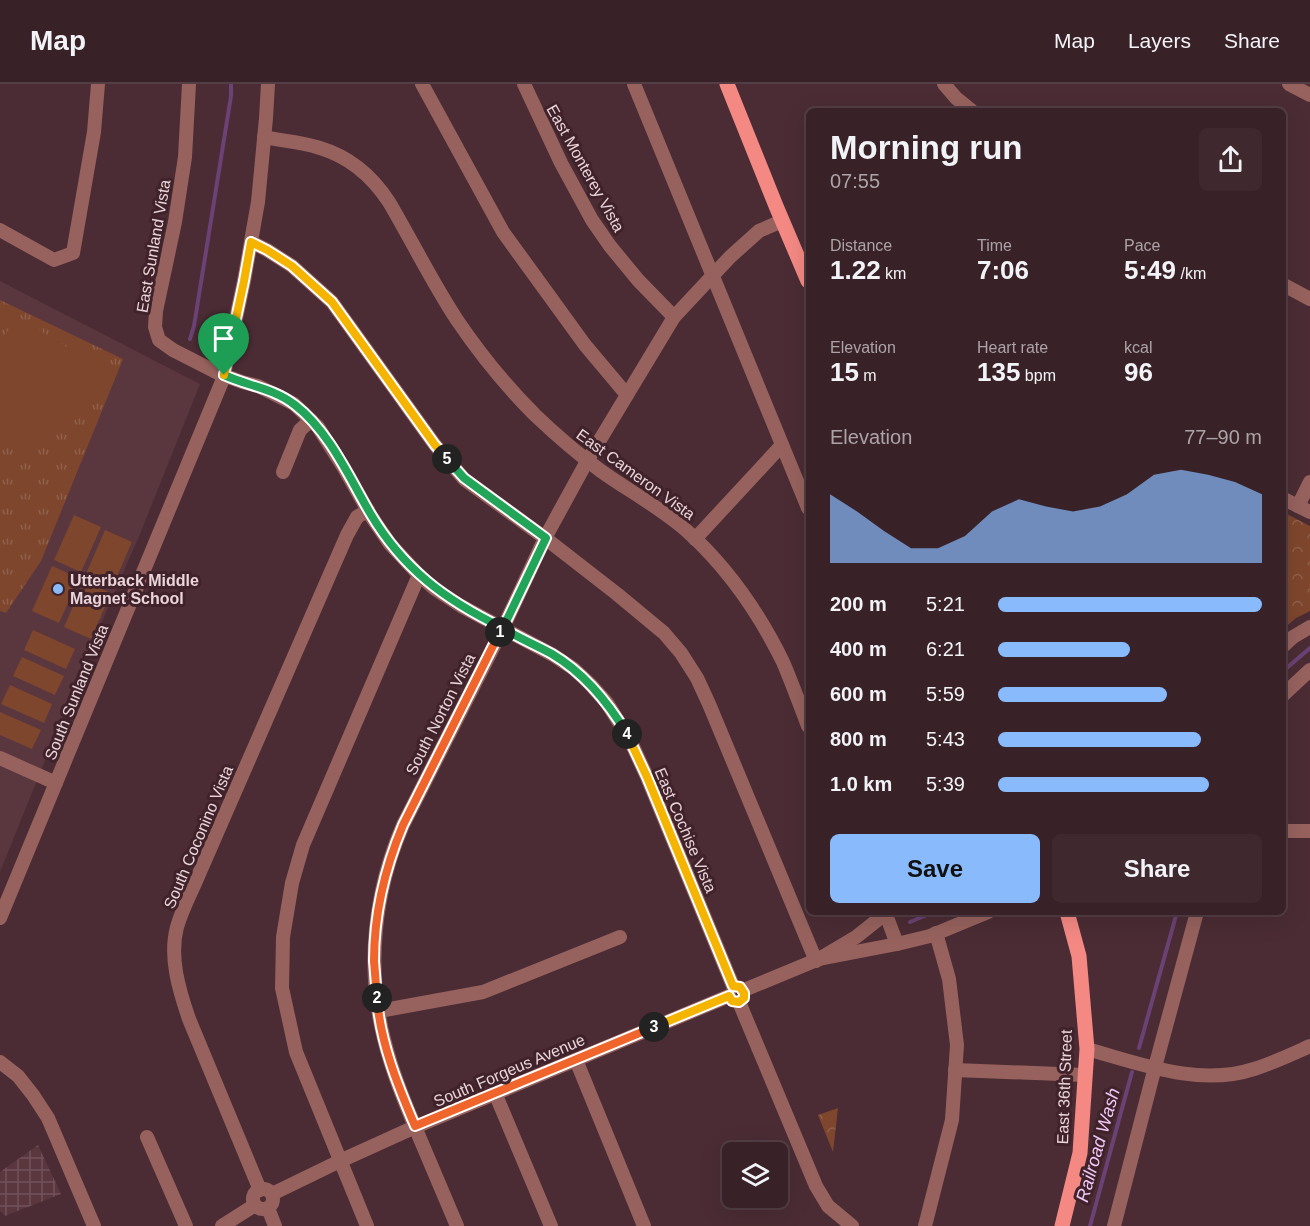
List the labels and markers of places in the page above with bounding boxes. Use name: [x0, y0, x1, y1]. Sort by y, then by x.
pin: [198, 313, 249, 375]
pin: 5: [432, 444, 462, 474]
place label: Utterback Middle Magnet School: [70, 572, 199, 607]
marker: Utterback Middle Magnet School: [51, 582, 65, 596]
pin: 1: [485, 617, 515, 647]
pin: 4: [612, 719, 642, 749]
pin: 2: [362, 983, 392, 1013]
pin: 3: [639, 1012, 669, 1042]

